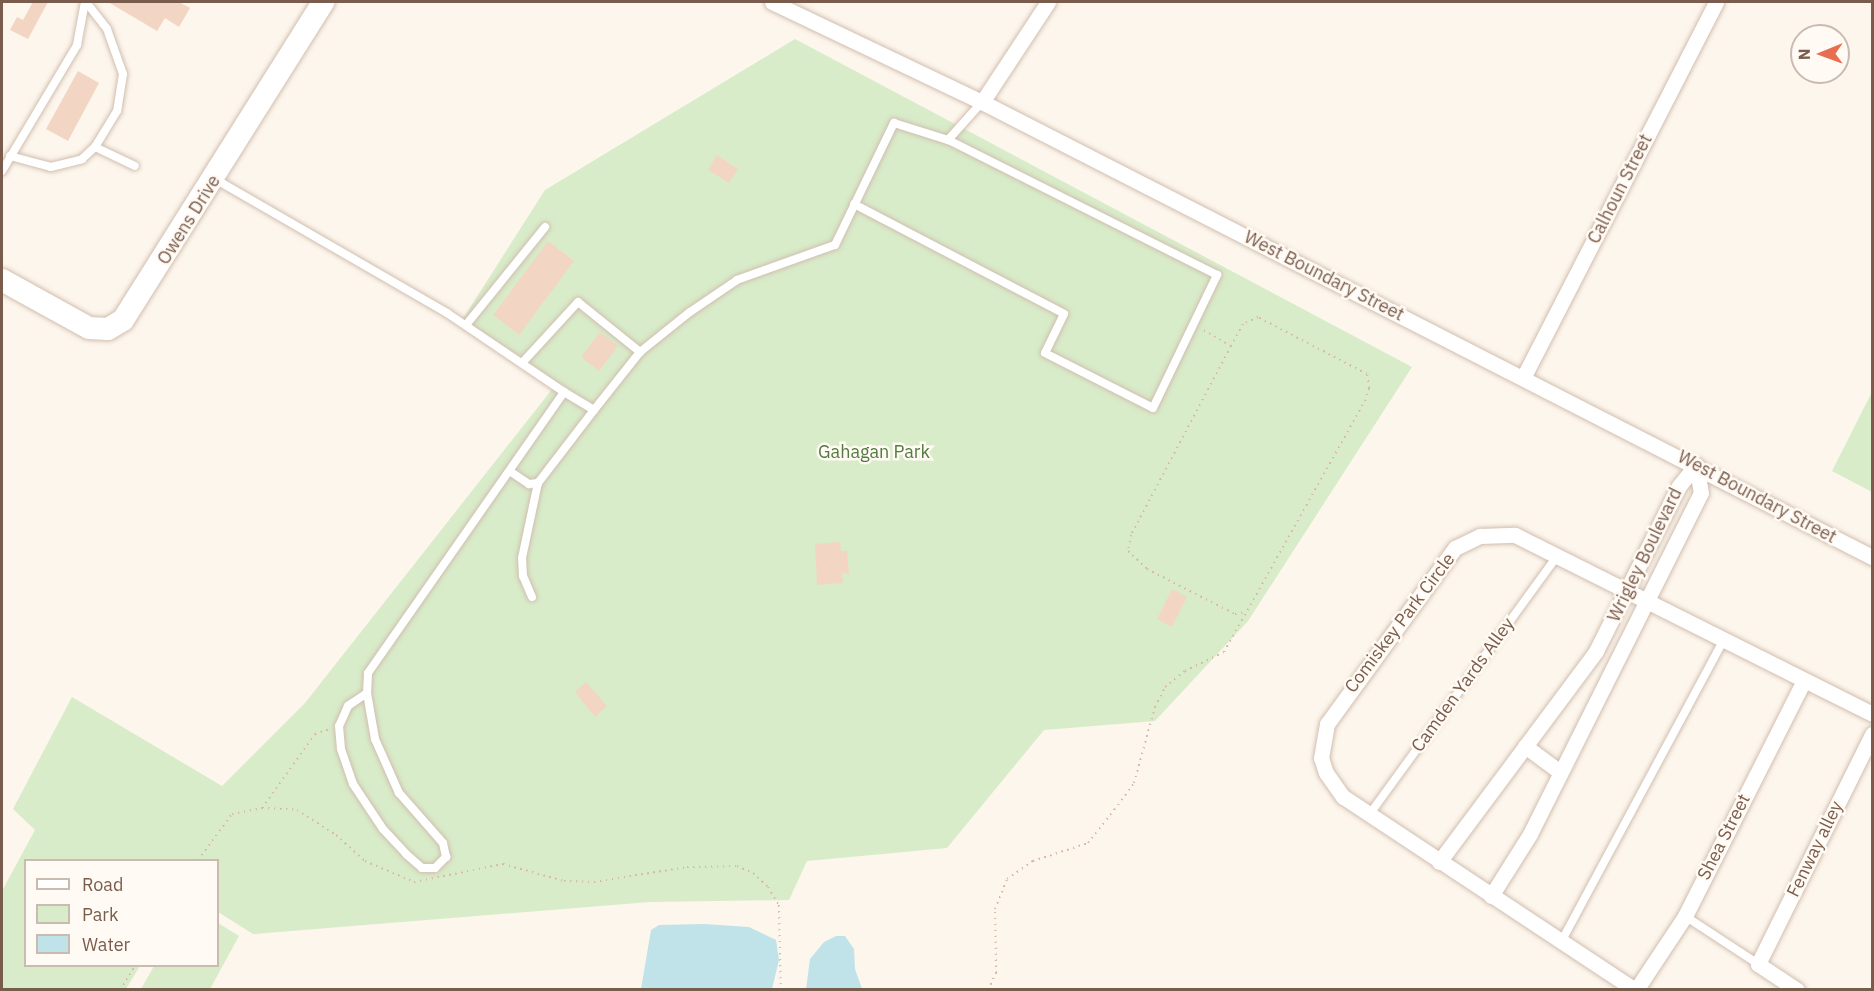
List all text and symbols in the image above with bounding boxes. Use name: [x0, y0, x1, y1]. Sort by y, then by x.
north arrow: [1790, 24, 1850, 84]
text: N: [1794, 48, 1814, 60]
street label: Calhoun Street: [1583, 131, 1657, 247]
street label: Owens Drive: [153, 171, 225, 269]
street label: West Boundary Street: [1240, 226, 1408, 326]
park label: Gahagan Park: [818, 441, 930, 463]
street label: West Boundary Street: [1674, 446, 1840, 548]
street label: Wrigley Boulevard: [1603, 485, 1687, 625]
street label: Comiskey Park Circle: [1340, 549, 1460, 697]
street label: Camden Yards Alley: [1407, 614, 1519, 756]
street label: Shea Street: [1693, 790, 1755, 884]
street label: Fenway alley: [1782, 797, 1848, 901]
legend: [24, 859, 219, 967]
text: Road: [82, 873, 123, 896]
text: Park: [82, 903, 118, 926]
text: Water: [82, 933, 130, 956]

